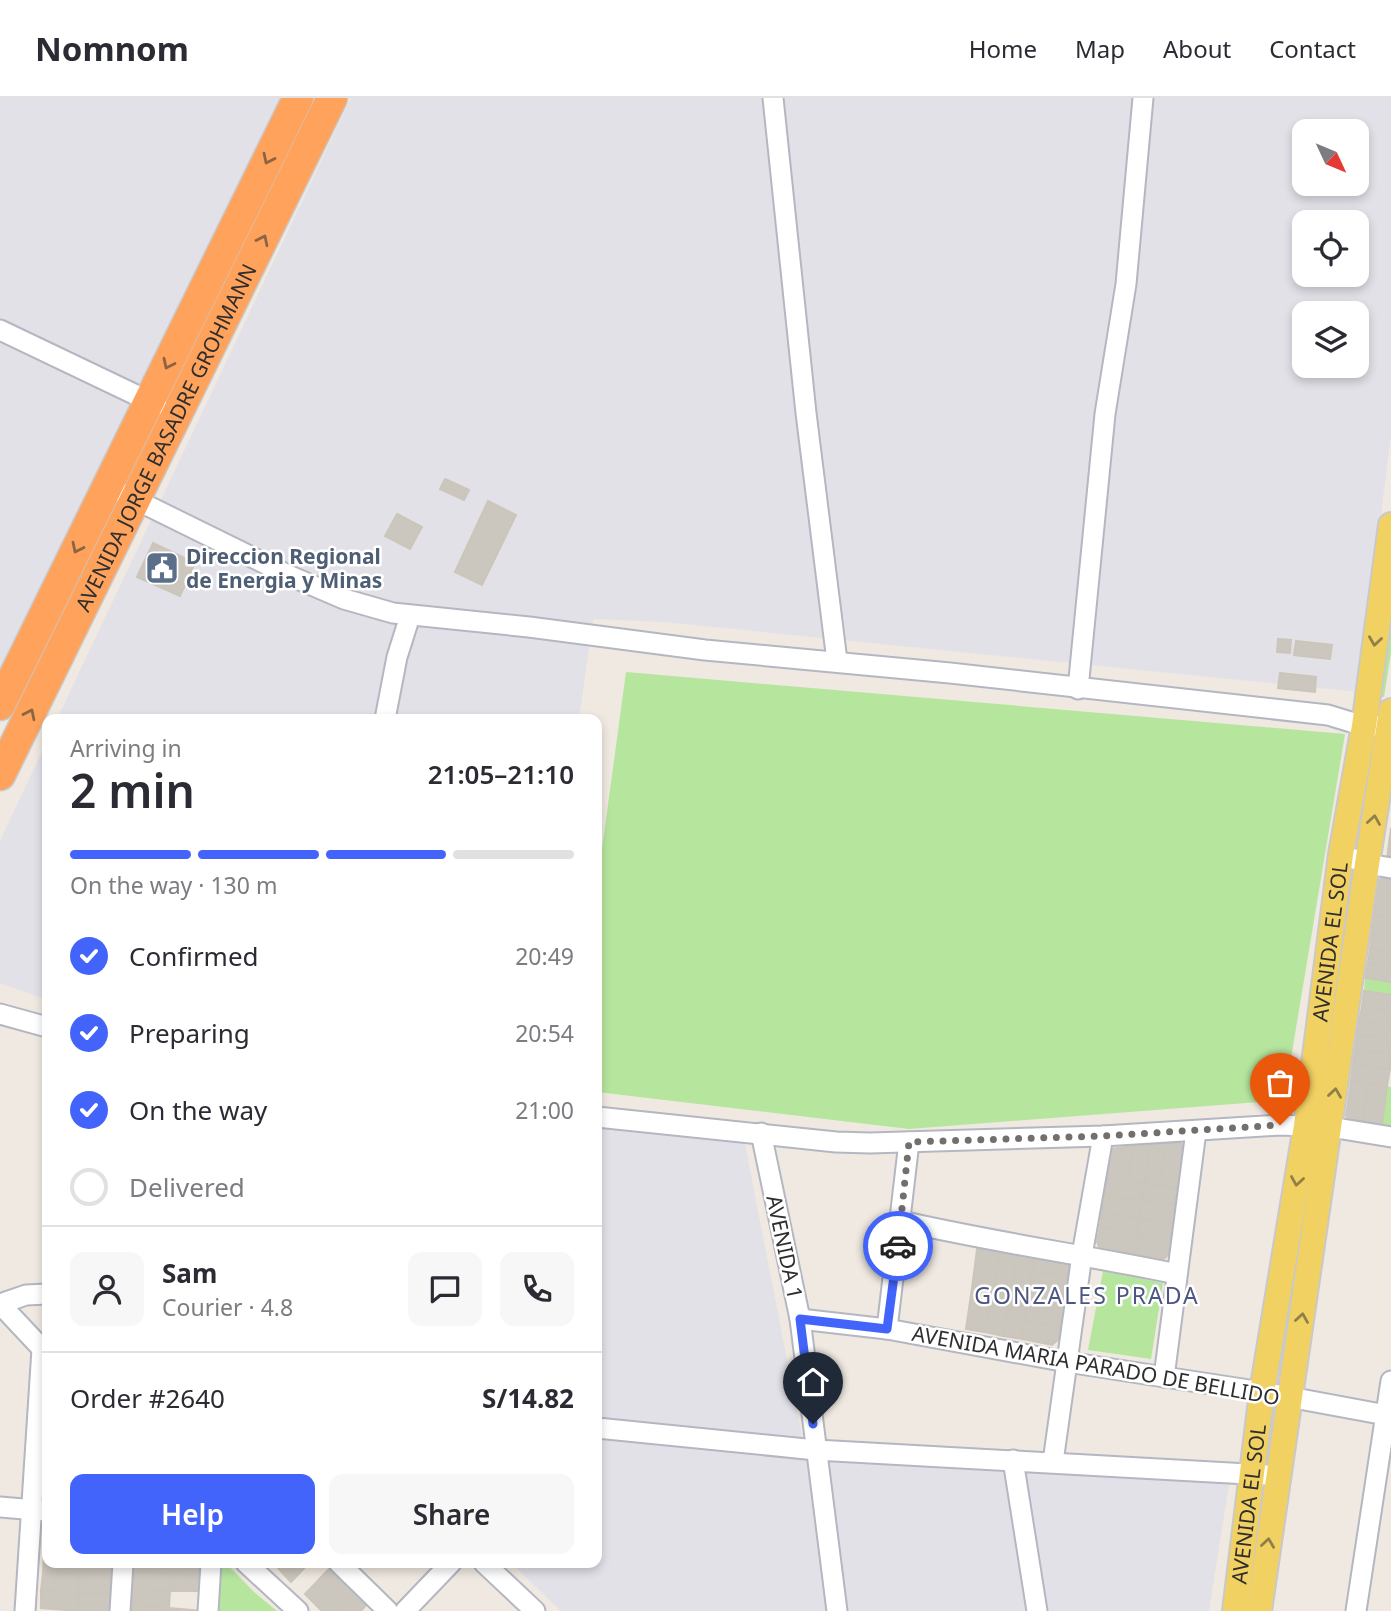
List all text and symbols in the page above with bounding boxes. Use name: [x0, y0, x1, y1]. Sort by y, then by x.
text: Nomnom: [35, 26, 189, 71]
text: Home: [969, 32, 1037, 65]
text: Map: [1075, 32, 1125, 65]
text: About: [1163, 32, 1231, 65]
text: Contact: [1269, 32, 1356, 65]
north arrow: [1292, 119, 1368, 196]
map controls: [1292, 119, 1369, 378]
one-way arrow: [262, 152, 276, 164]
button: locate: [1292, 210, 1369, 287]
one-way arrow: [254, 235, 268, 247]
street label: AVENIDA JORGE BASADRE GROHMANN: [68, 259, 263, 616]
button: layers: [1292, 301, 1369, 378]
one-way arrow: [162, 357, 176, 369]
one-way arrow: [72, 541, 86, 553]
place label: Direccion Regional de Energia y Minas: [186, 542, 382, 594]
public building icon: Direccion Regional de Energia y Minas: [143, 549, 181, 587]
one-way arrow: [1368, 635, 1383, 647]
one-way arrow: [22, 709, 36, 721]
text: Arriving in: [70, 732, 182, 764]
text: 21:05–21:10: [428, 756, 574, 792]
text: 2 min: [70, 759, 195, 821]
one-way arrow: [1366, 814, 1381, 825]
street label: AVENIDA EL SOL: [1306, 860, 1354, 1023]
text: On the way · 130 m: [70, 869, 277, 901]
icon: check: [70, 937, 108, 975]
text: Confirmed: [129, 938, 259, 974]
text: 20:49: [515, 940, 574, 972]
icon: check: [70, 1014, 108, 1052]
text: Preparing: [129, 1015, 250, 1051]
text: 20:54: [515, 1017, 574, 1049]
pin: [1250, 1053, 1310, 1125]
icon: bag: [1261, 1064, 1299, 1102]
one-way arrow: [1327, 1087, 1342, 1099]
icon: check: [70, 1091, 108, 1129]
text: On the way: [129, 1092, 267, 1128]
text: 21:00: [515, 1094, 574, 1126]
text: Delivered: [129, 1169, 245, 1205]
one-way arrow: [1290, 1176, 1305, 1187]
street label: AVENIDA 1: [760, 1192, 810, 1302]
courier: [863, 1211, 933, 1281]
icon: car: [879, 1227, 917, 1265]
button: person: [70, 1252, 144, 1326]
button: chat: [408, 1252, 482, 1326]
button: phone: [500, 1252, 574, 1326]
text: Sam: [162, 1255, 217, 1291]
district label: GONZALES PRADA: [974, 1279, 1200, 1311]
text: Courier · 4.8: [162, 1291, 293, 1323]
one-way arrow: [1294, 1312, 1309, 1324]
street label: AVENIDA MARIA PARADO DE BELLIDO: [910, 1319, 1282, 1411]
pin: [783, 1352, 843, 1424]
icon: home: [794, 1363, 832, 1401]
text: Order #2640: [70, 1380, 225, 1416]
text: S/14.82: [482, 1380, 574, 1416]
street label: AVENIDA EL SOL: [1224, 1422, 1272, 1585]
button: Help: [70, 1474, 315, 1554]
button: Share: [329, 1474, 574, 1554]
one-way arrow: [1261, 1537, 1276, 1549]

